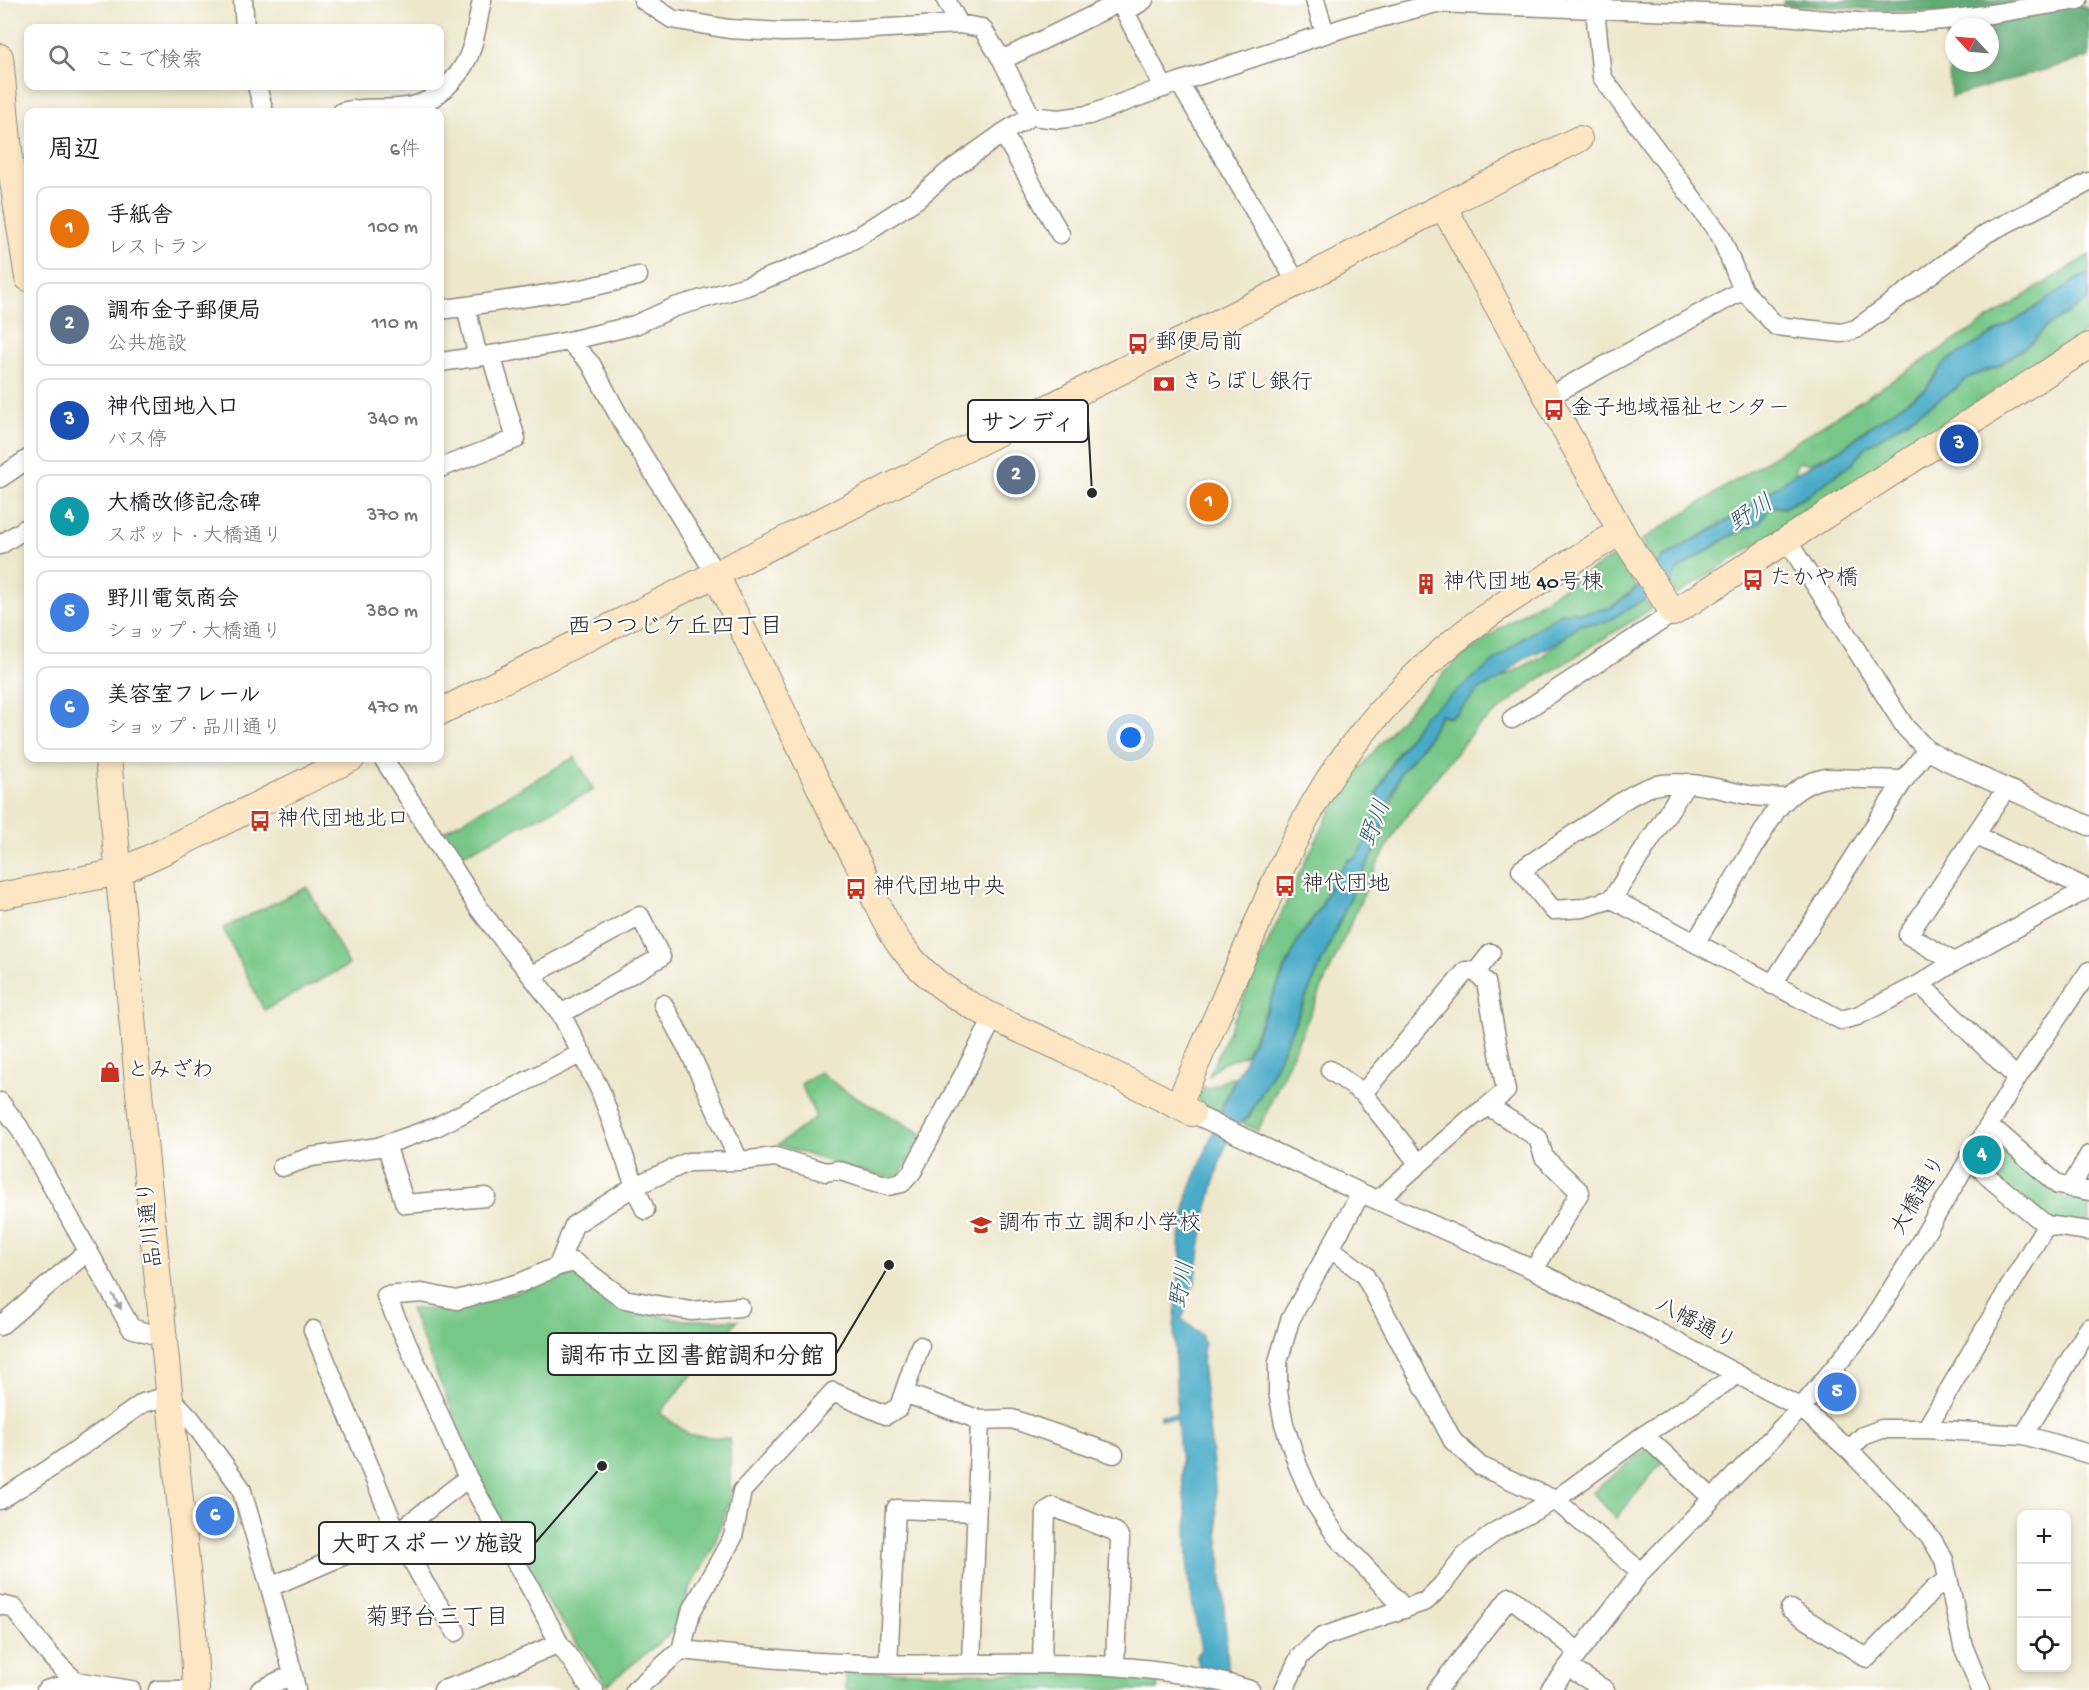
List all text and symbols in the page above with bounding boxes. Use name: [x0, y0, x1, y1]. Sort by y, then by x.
north arrow: [1945, 18, 1999, 72]
search box: [24, 24, 444, 90]
icon: search: [45, 41, 78, 74]
text: ここで検索: [93, 49, 203, 75]
text: 周辺: [48, 137, 100, 168]
text: 6件: [390, 140, 420, 163]
text: 手紙舎: [107, 204, 173, 230]
text: 1: [65, 217, 74, 240]
text: 100 m: [368, 217, 418, 240]
text: レストラン: [107, 238, 209, 261]
text: 調布金子郵便局: [107, 300, 261, 326]
text: 2: [65, 313, 74, 336]
text: 110 m: [372, 313, 418, 336]
place label: 郵便局前: [1155, 330, 1243, 357]
bus stop icon: 郵便局前: [1126, 332, 1150, 356]
text: 公共施設: [107, 334, 187, 357]
place label: きらぼし銀行: [1181, 370, 1313, 397]
bank icon: きらぼし銀行: [1152, 372, 1176, 396]
text: 神代団地入口: [107, 396, 239, 422]
place label: 金子地域福祉センター: [1571, 396, 1790, 423]
bus stop icon: 金子地域福祉センター: [1542, 398, 1566, 422]
callout: サンディ: [968, 400, 1088, 442]
text: 3: [64, 409, 75, 432]
text: 340 m: [368, 409, 418, 432]
text: サンディ: [980, 411, 1076, 440]
pin: 3: [1940, 422, 1978, 466]
text: バス停: [107, 430, 167, 453]
pin: 2: [996, 452, 1036, 498]
pin: 1: [1190, 480, 1228, 524]
water label: 野川: [1724, 490, 1780, 540]
text: 大橋改修記念碑: [107, 492, 261, 518]
text: 4: [65, 505, 74, 528]
text: 370 m: [367, 505, 418, 528]
text: スポット · 大橋通り: [107, 526, 283, 549]
place label: たかや橋: [1770, 566, 1858, 593]
bus stop icon: たかや橋: [1741, 568, 1765, 592]
place label: 神代団地 40号棟: [1443, 569, 1603, 597]
building icon: 神代団地 40号棟: [1414, 572, 1438, 596]
text: 野川電気商会: [107, 588, 239, 614]
text: 5: [64, 601, 75, 624]
text: 380 m: [366, 601, 418, 624]
district label: 西つつじケ丘四丁目: [567, 614, 783, 643]
text: ショップ · 大橋通り: [107, 622, 282, 645]
text: 美容室フレール: [107, 684, 261, 710]
text: 6: [64, 697, 75, 720]
text: 470 m: [368, 697, 418, 720]
text: ショップ · 品川通り: [107, 718, 282, 741]
your location: [1116, 723, 1145, 752]
water label: 野川: [1355, 796, 1399, 852]
place label: 神代団地北口: [277, 806, 409, 834]
bus stop icon: 神代団地北口: [248, 809, 272, 833]
place label: 神代団地: [1302, 871, 1390, 899]
place label: 神代団地中央: [873, 874, 1005, 902]
bus stop icon: 神代団地: [1273, 874, 1297, 898]
bus stop icon: 神代団地中央: [844, 877, 868, 901]
place label: とみざわ: [127, 1058, 214, 1085]
shop icon: とみざわ: [98, 1060, 122, 1084]
pin: 4: [1962, 1132, 2002, 1178]
street label: 大橋通り: [1886, 1151, 1953, 1241]
street label: 品川通り: [134, 1179, 170, 1269]
place label: 調布市立 調和小学校: [998, 1211, 1201, 1238]
school or university icon: 調布市立 調和小学校: [969, 1213, 993, 1237]
water label: 野川: [1166, 1259, 1202, 1311]
street label: 八幡通り: [1650, 1292, 1740, 1357]
one-way arrow: [112, 1294, 122, 1311]
callout: 調布市立図書館調和分館: [548, 1333, 836, 1375]
text: 調布市立図書館調和分館: [560, 1343, 824, 1373]
pin: 5: [1818, 1370, 1856, 1414]
pin: 6: [196, 1494, 234, 1538]
map controls: [2017, 1510, 2071, 1672]
button: +: [2017, 1510, 2071, 1564]
callout: 大町スポーツ施設: [319, 1522, 535, 1564]
text: 大町スポーツ施設: [331, 1532, 523, 1561]
button: −: [2017, 1564, 2071, 1618]
district label: 菊野台三丁目: [365, 1604, 509, 1634]
button: locate: [2017, 1618, 2071, 1672]

